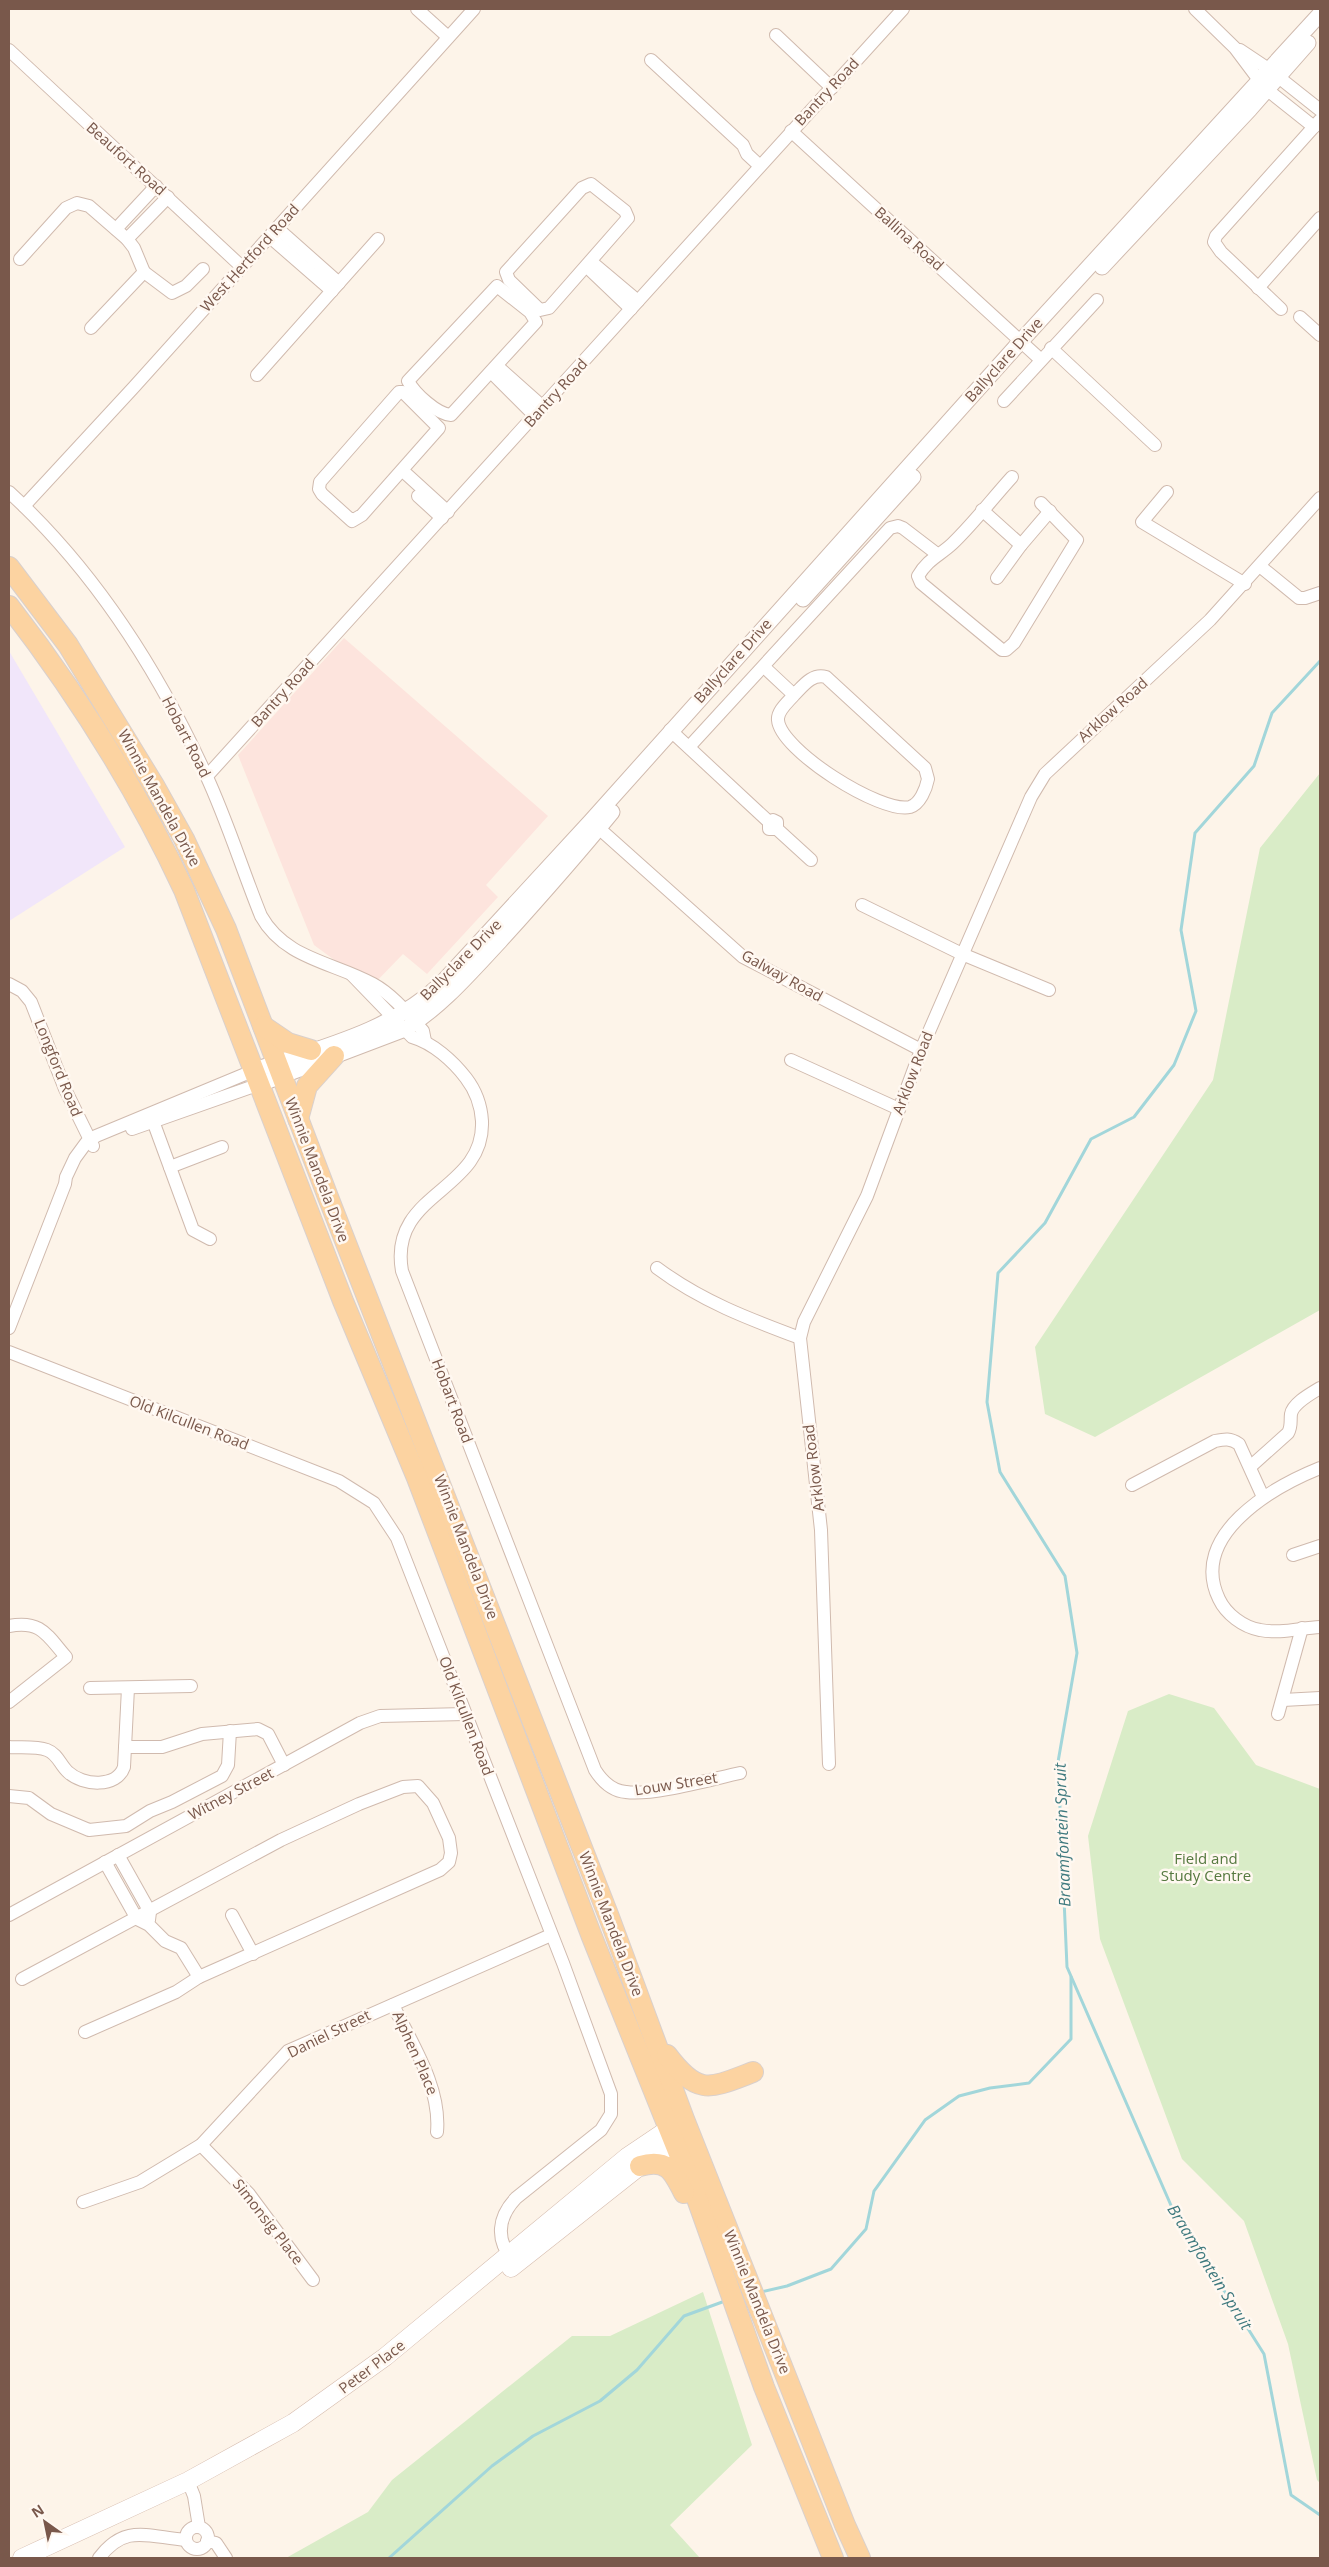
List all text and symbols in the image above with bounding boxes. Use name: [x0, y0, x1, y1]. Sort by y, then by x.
street label: Bantry Road: [790, 53, 863, 130]
street label: Beaufort Road: [82, 117, 171, 199]
street label: West Hertford Road: [195, 199, 303, 316]
street label: Ballina Road: [871, 202, 949, 275]
street label: Ballyclare Drive: [960, 313, 1047, 406]
street label: Bantry Road: [519, 354, 591, 431]
street label: Ballyclare Drive: [689, 614, 776, 707]
street label: Bantry Road: [246, 654, 318, 731]
street label: Arklow Road: [1073, 673, 1152, 746]
street label: Hobart Road: [158, 692, 216, 781]
street label: Winnie Mandela Drive: [114, 726, 206, 869]
street label: Ballyclare Drive: [415, 914, 505, 1004]
street label: Galway Road: [738, 945, 827, 1006]
street label: Longford Road: [30, 1016, 88, 1119]
street label: Arklow Road: [887, 1028, 937, 1117]
street label: Winnie Mandela Drive: [281, 1094, 355, 1245]
street label: Hobart Road: [428, 1356, 478, 1446]
street label: Old Kilcullen Road: [127, 1390, 252, 1454]
street label: Arklow Road: [798, 1423, 828, 1513]
street label: Winnie Mandela Drive: [430, 1471, 504, 1622]
street label: Old Kilcullen Road: [435, 1653, 499, 1778]
street label: Witney Street: [184, 1762, 277, 1824]
water label: Braamfontein Spruit: [1048, 1762, 1076, 1907]
street label: Louw Street: [633, 1767, 719, 1799]
street label: Winnie Mandela Drive: [575, 1848, 649, 1999]
park label: Field and Study Centre: [1161, 1848, 1251, 1885]
street label: Daniel Street: [284, 2004, 373, 2062]
street label: Alphen Place: [388, 2007, 443, 2098]
street label: Simonsig Place: [229, 2174, 309, 2268]
water label: Braamfontein Spruit: [1163, 2200, 1258, 2334]
street label: Winnie Mandela Drive: [720, 2227, 796, 2377]
street label: Peter Place: [334, 2335, 409, 2398]
north arrow: [20, 2497, 70, 2547]
text: N: [28, 2500, 48, 2522]

